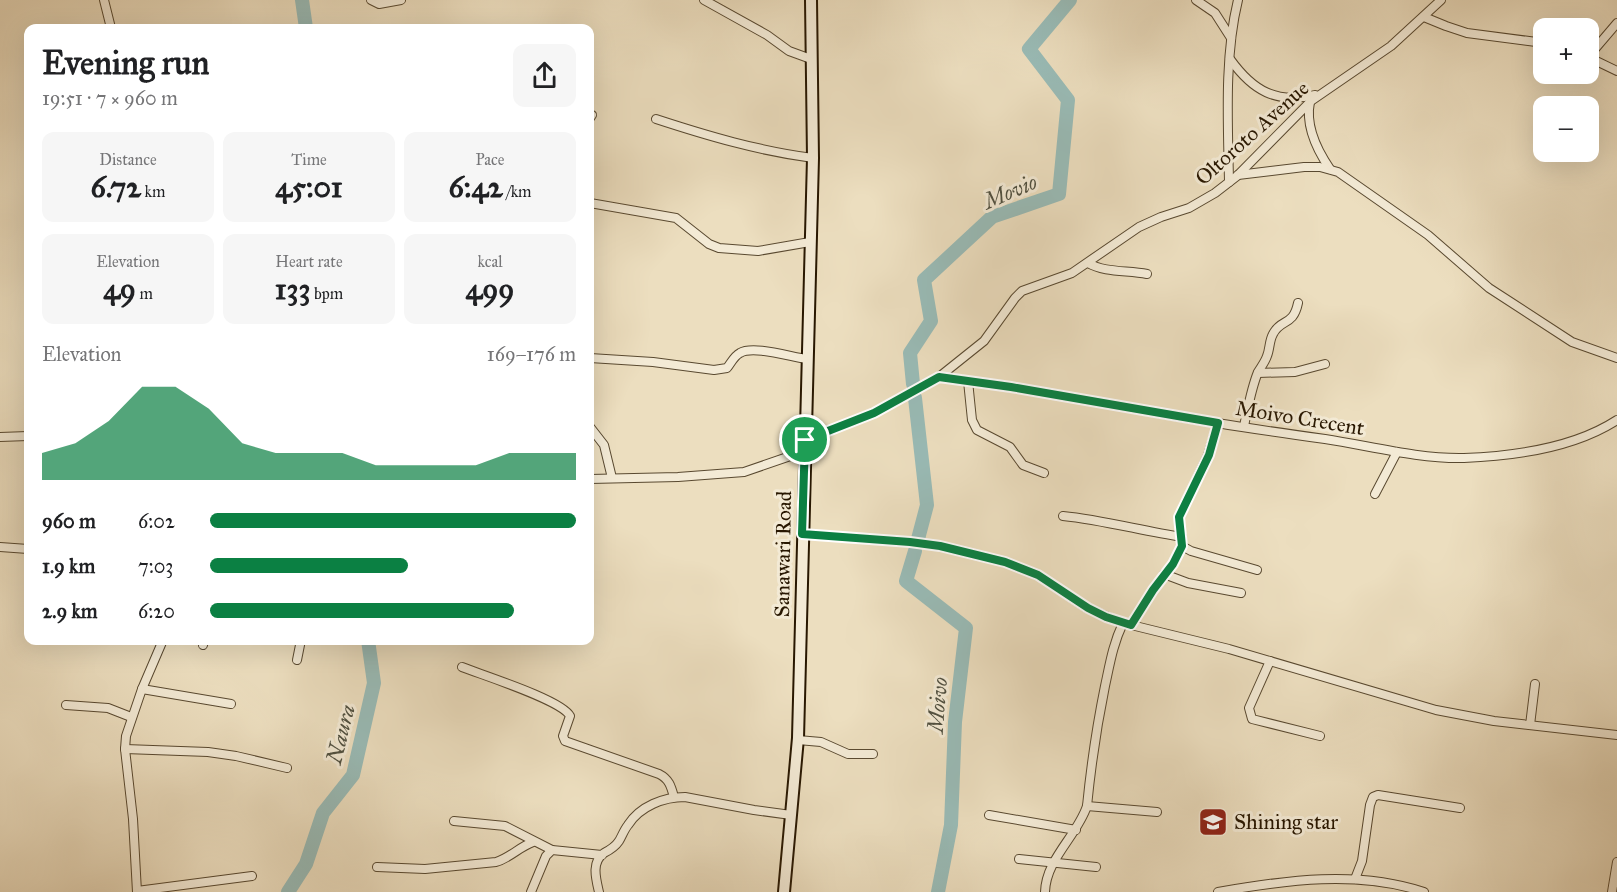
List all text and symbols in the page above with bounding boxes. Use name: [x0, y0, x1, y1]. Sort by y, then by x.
map controls: [1533, 18, 1599, 162]
button: +: [1533, 18, 1599, 84]
text: Evening run: [42, 43, 209, 83]
button: share: [513, 44, 576, 107]
street label: Oltoroto Avenue: [1190, 75, 1314, 191]
text: 19:51 · 7 × 960 m: [42, 86, 178, 110]
button: −: [1533, 96, 1599, 162]
text: Distance: [99, 150, 157, 169]
text: Time: [291, 150, 327, 169]
text: Pace: [475, 150, 505, 169]
water label: Movio: [977, 168, 1041, 216]
text: 6.72: [91, 169, 141, 205]
text: 45:01: [275, 169, 343, 205]
text: 6:42: [448, 169, 503, 205]
text: km: [141, 182, 165, 201]
text: /km: [503, 182, 532, 201]
text: Elevation: [96, 252, 160, 271]
text: Heart rate: [275, 252, 343, 271]
text: kcal: [477, 252, 503, 271]
text: 49: [103, 271, 136, 307]
text: 133: [275, 271, 311, 307]
text: 499: [466, 271, 514, 307]
text: m: [136, 284, 153, 303]
text: bpm: [311, 284, 343, 303]
text: Elevation: [42, 342, 121, 366]
text: 169–176 m: [487, 342, 576, 366]
street label: Moivo Crecent: [1234, 395, 1367, 441]
pin: [779, 414, 830, 465]
icon: arrive: [788, 423, 821, 456]
street label: Sanawari Road: [769, 490, 797, 617]
text: 960 m: [42, 509, 96, 533]
text: 6:02: [138, 509, 175, 533]
text: 1.9 km: [42, 554, 95, 578]
text: 7:03: [138, 554, 173, 578]
text: 2.9 km: [42, 599, 98, 623]
text: 6:20: [138, 599, 175, 623]
water label: Moivo: [921, 676, 953, 736]
water label: Naura: [320, 702, 361, 769]
school or university icon: Shining star: [1197, 806, 1229, 838]
place label: Shining star: [1234, 809, 1338, 835]

